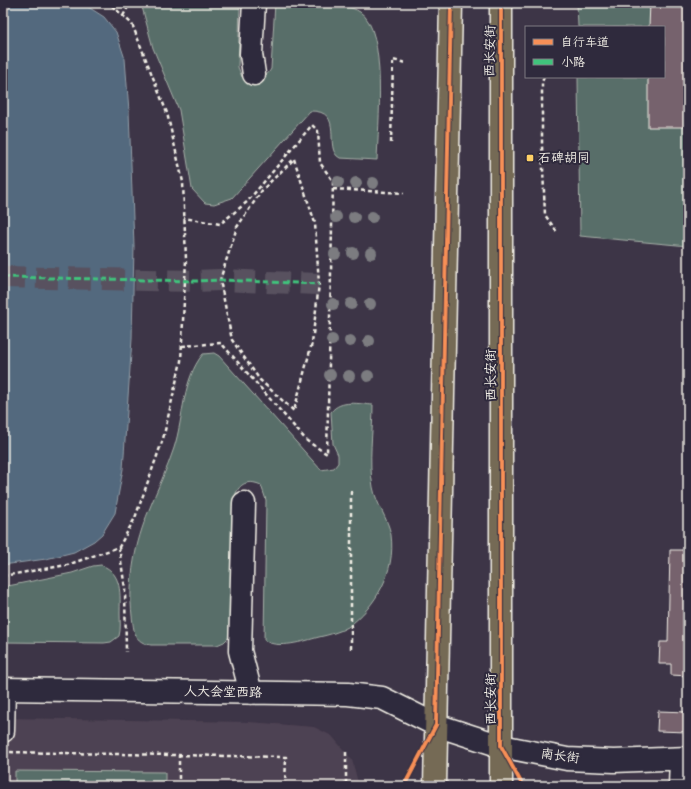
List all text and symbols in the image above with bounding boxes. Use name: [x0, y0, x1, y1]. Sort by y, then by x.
street label: 西长安街: [482, 25, 498, 77]
legend: [525, 26, 665, 78]
text: 自行车道: [561, 35, 609, 50]
text: 小路: [561, 55, 585, 70]
place label: 石碑胡同: [538, 150, 590, 166]
marker: 石碑胡同: [525, 153, 535, 163]
street label: 西长安街: [483, 349, 499, 401]
street label: 西长安街: [483, 673, 499, 725]
street label: 人大会堂西路: [184, 683, 262, 701]
street label: 南长街: [540, 745, 580, 767]

